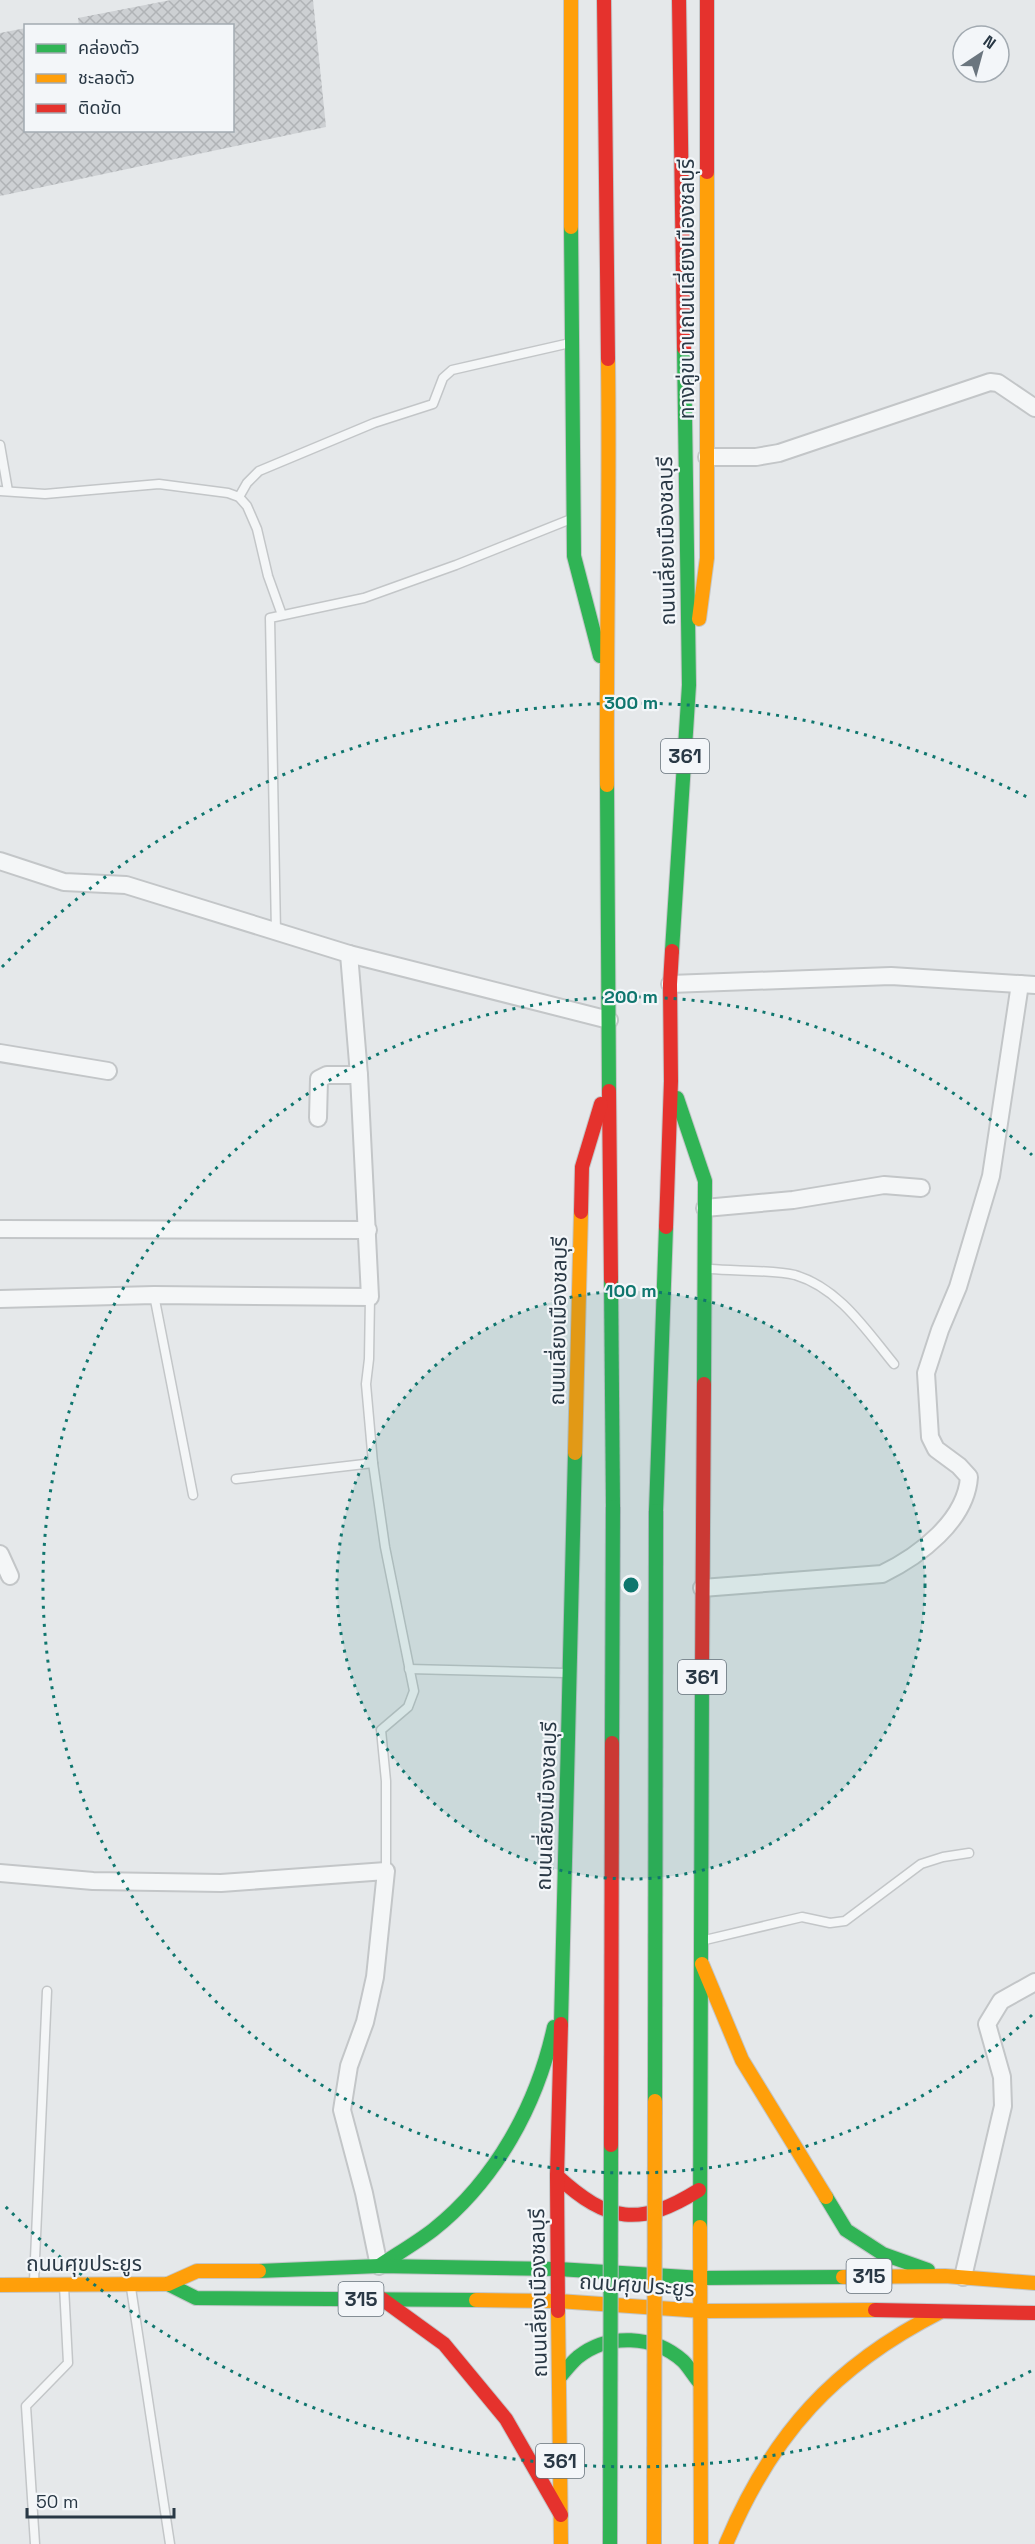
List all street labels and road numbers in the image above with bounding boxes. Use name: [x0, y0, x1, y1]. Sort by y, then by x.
street label: ทางคู่ขนานถนนเลี่ยงเมืองชลบุรี: [672, 159, 700, 419]
street label: ถนนเลี่ยงเมืองชลบุรี: [650, 456, 681, 626]
road number: 361: [661, 739, 709, 773]
street label: ถนนเลี่ยงเมืองชลบุรี: [542, 1236, 573, 1406]
road number: 361: [678, 1660, 726, 1694]
street label: ถนนเลี่ยงเมืองชลบุรี: [529, 1721, 562, 1891]
street label: ถนนเลี่ยงเมืองชลบุรี: [522, 2208, 553, 2378]
street label: ถนนศุขประยูร: [26, 2250, 142, 2277]
road number: 315: [846, 2259, 892, 2293]
street label: ถนนศุขประยูร: [578, 2267, 696, 2303]
road number: 315: [338, 2282, 384, 2316]
road number: 361: [536, 2444, 584, 2478]

